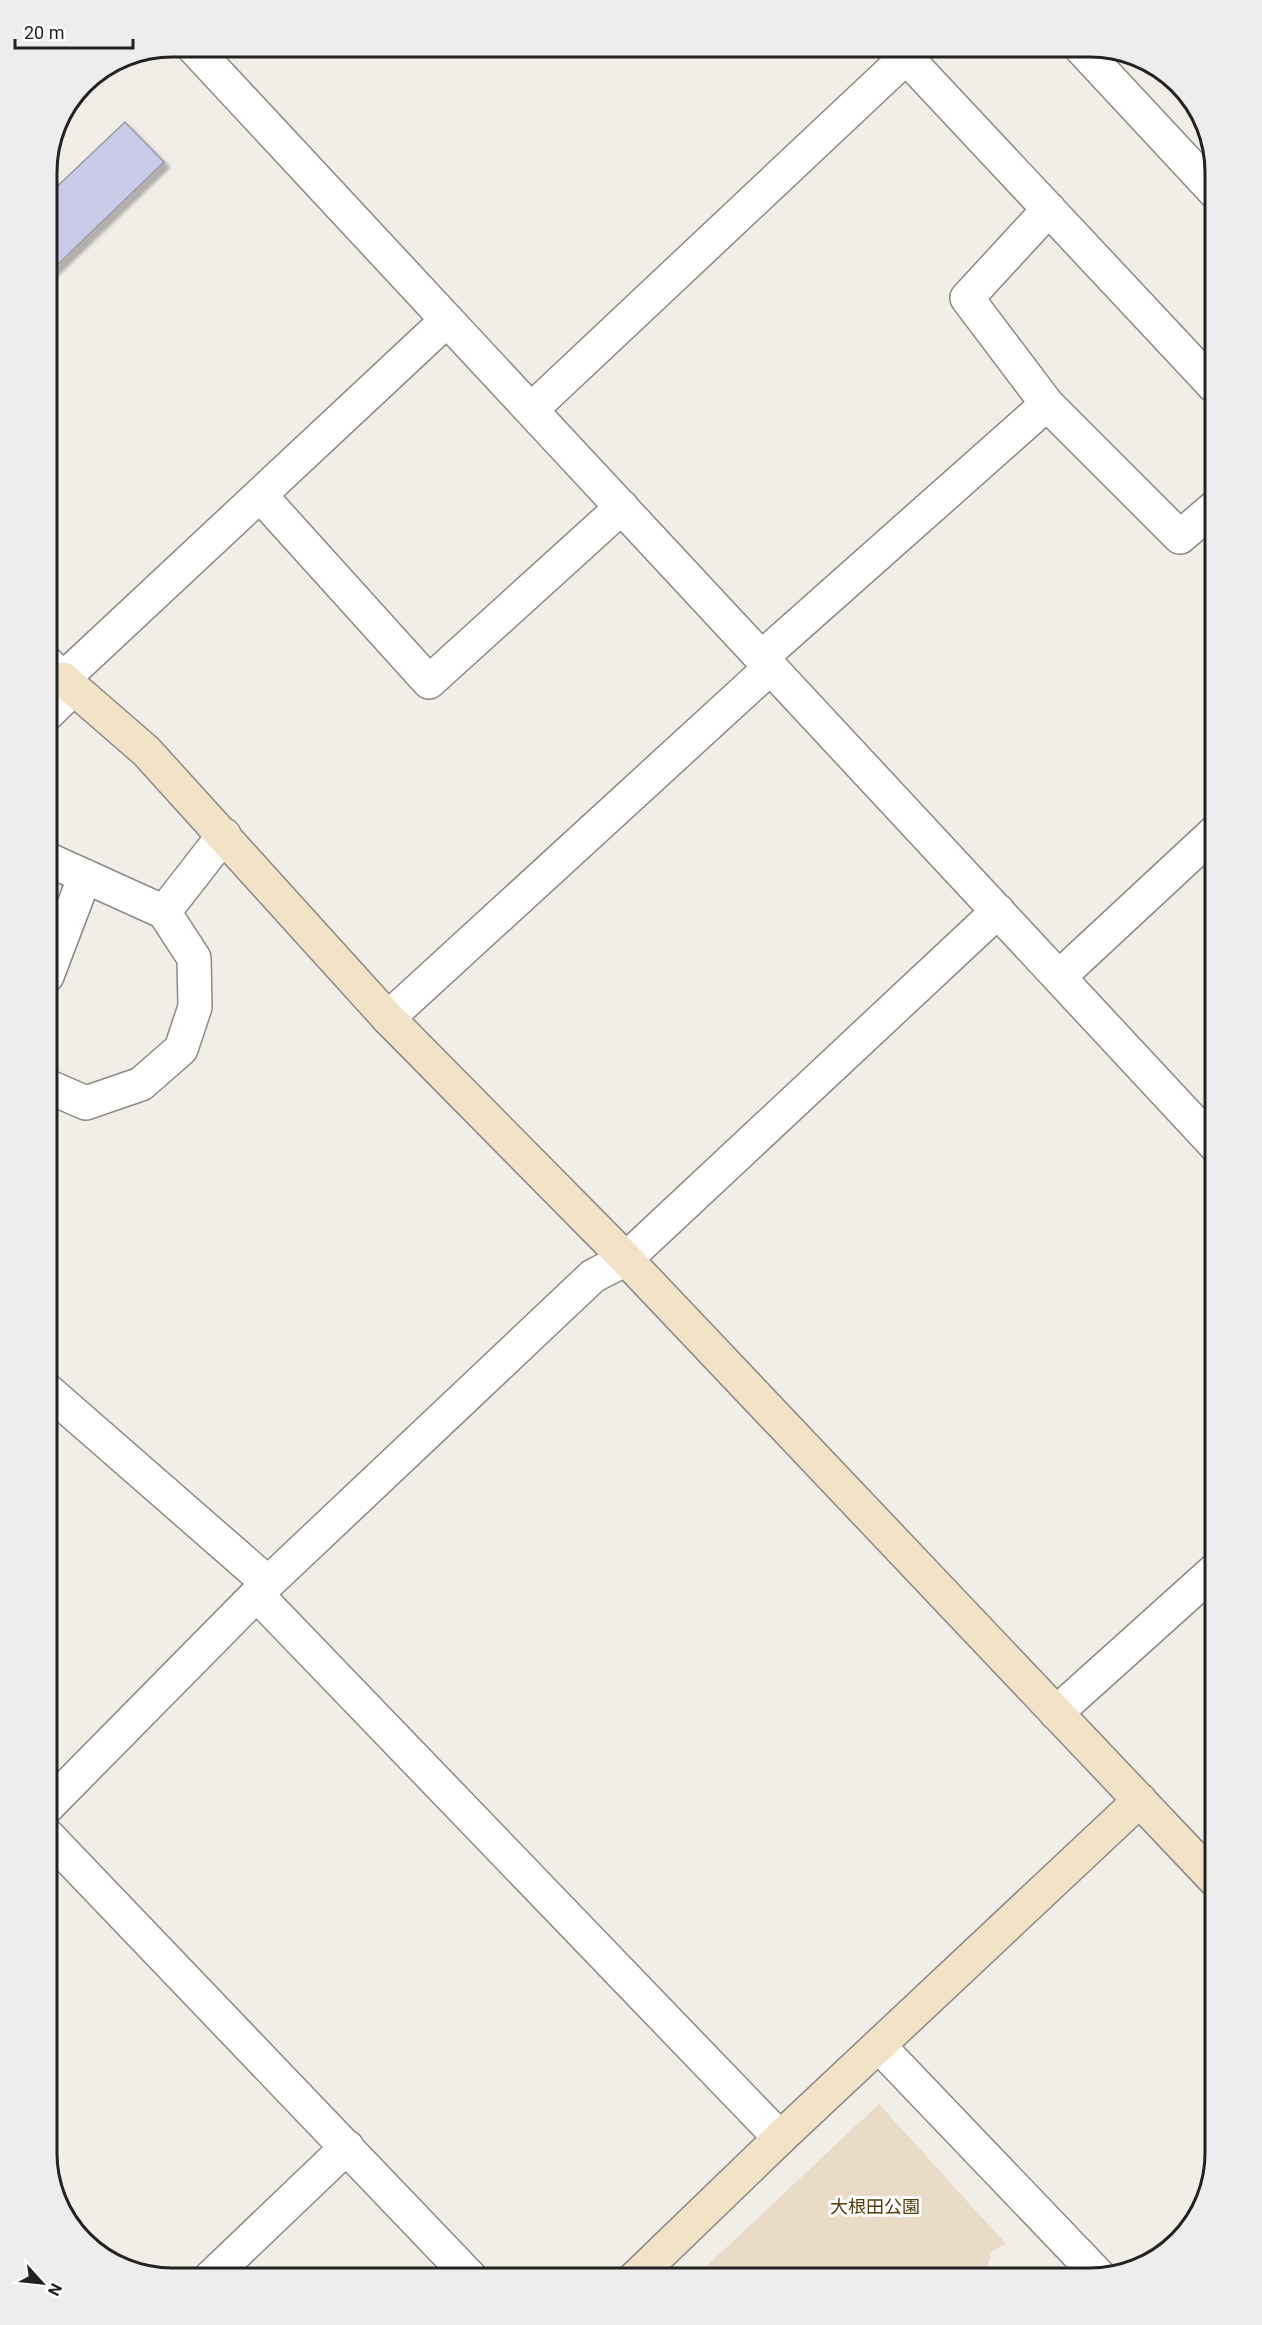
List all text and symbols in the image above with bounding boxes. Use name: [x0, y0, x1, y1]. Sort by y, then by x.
scale bar: [15, 12, 134, 50]
text: 20 m: [24, 22, 64, 43]
park label: 大根田公園: [830, 2196, 920, 2217]
north arrow: [12, 2253, 72, 2313]
text: N: [44, 2280, 66, 2299]

